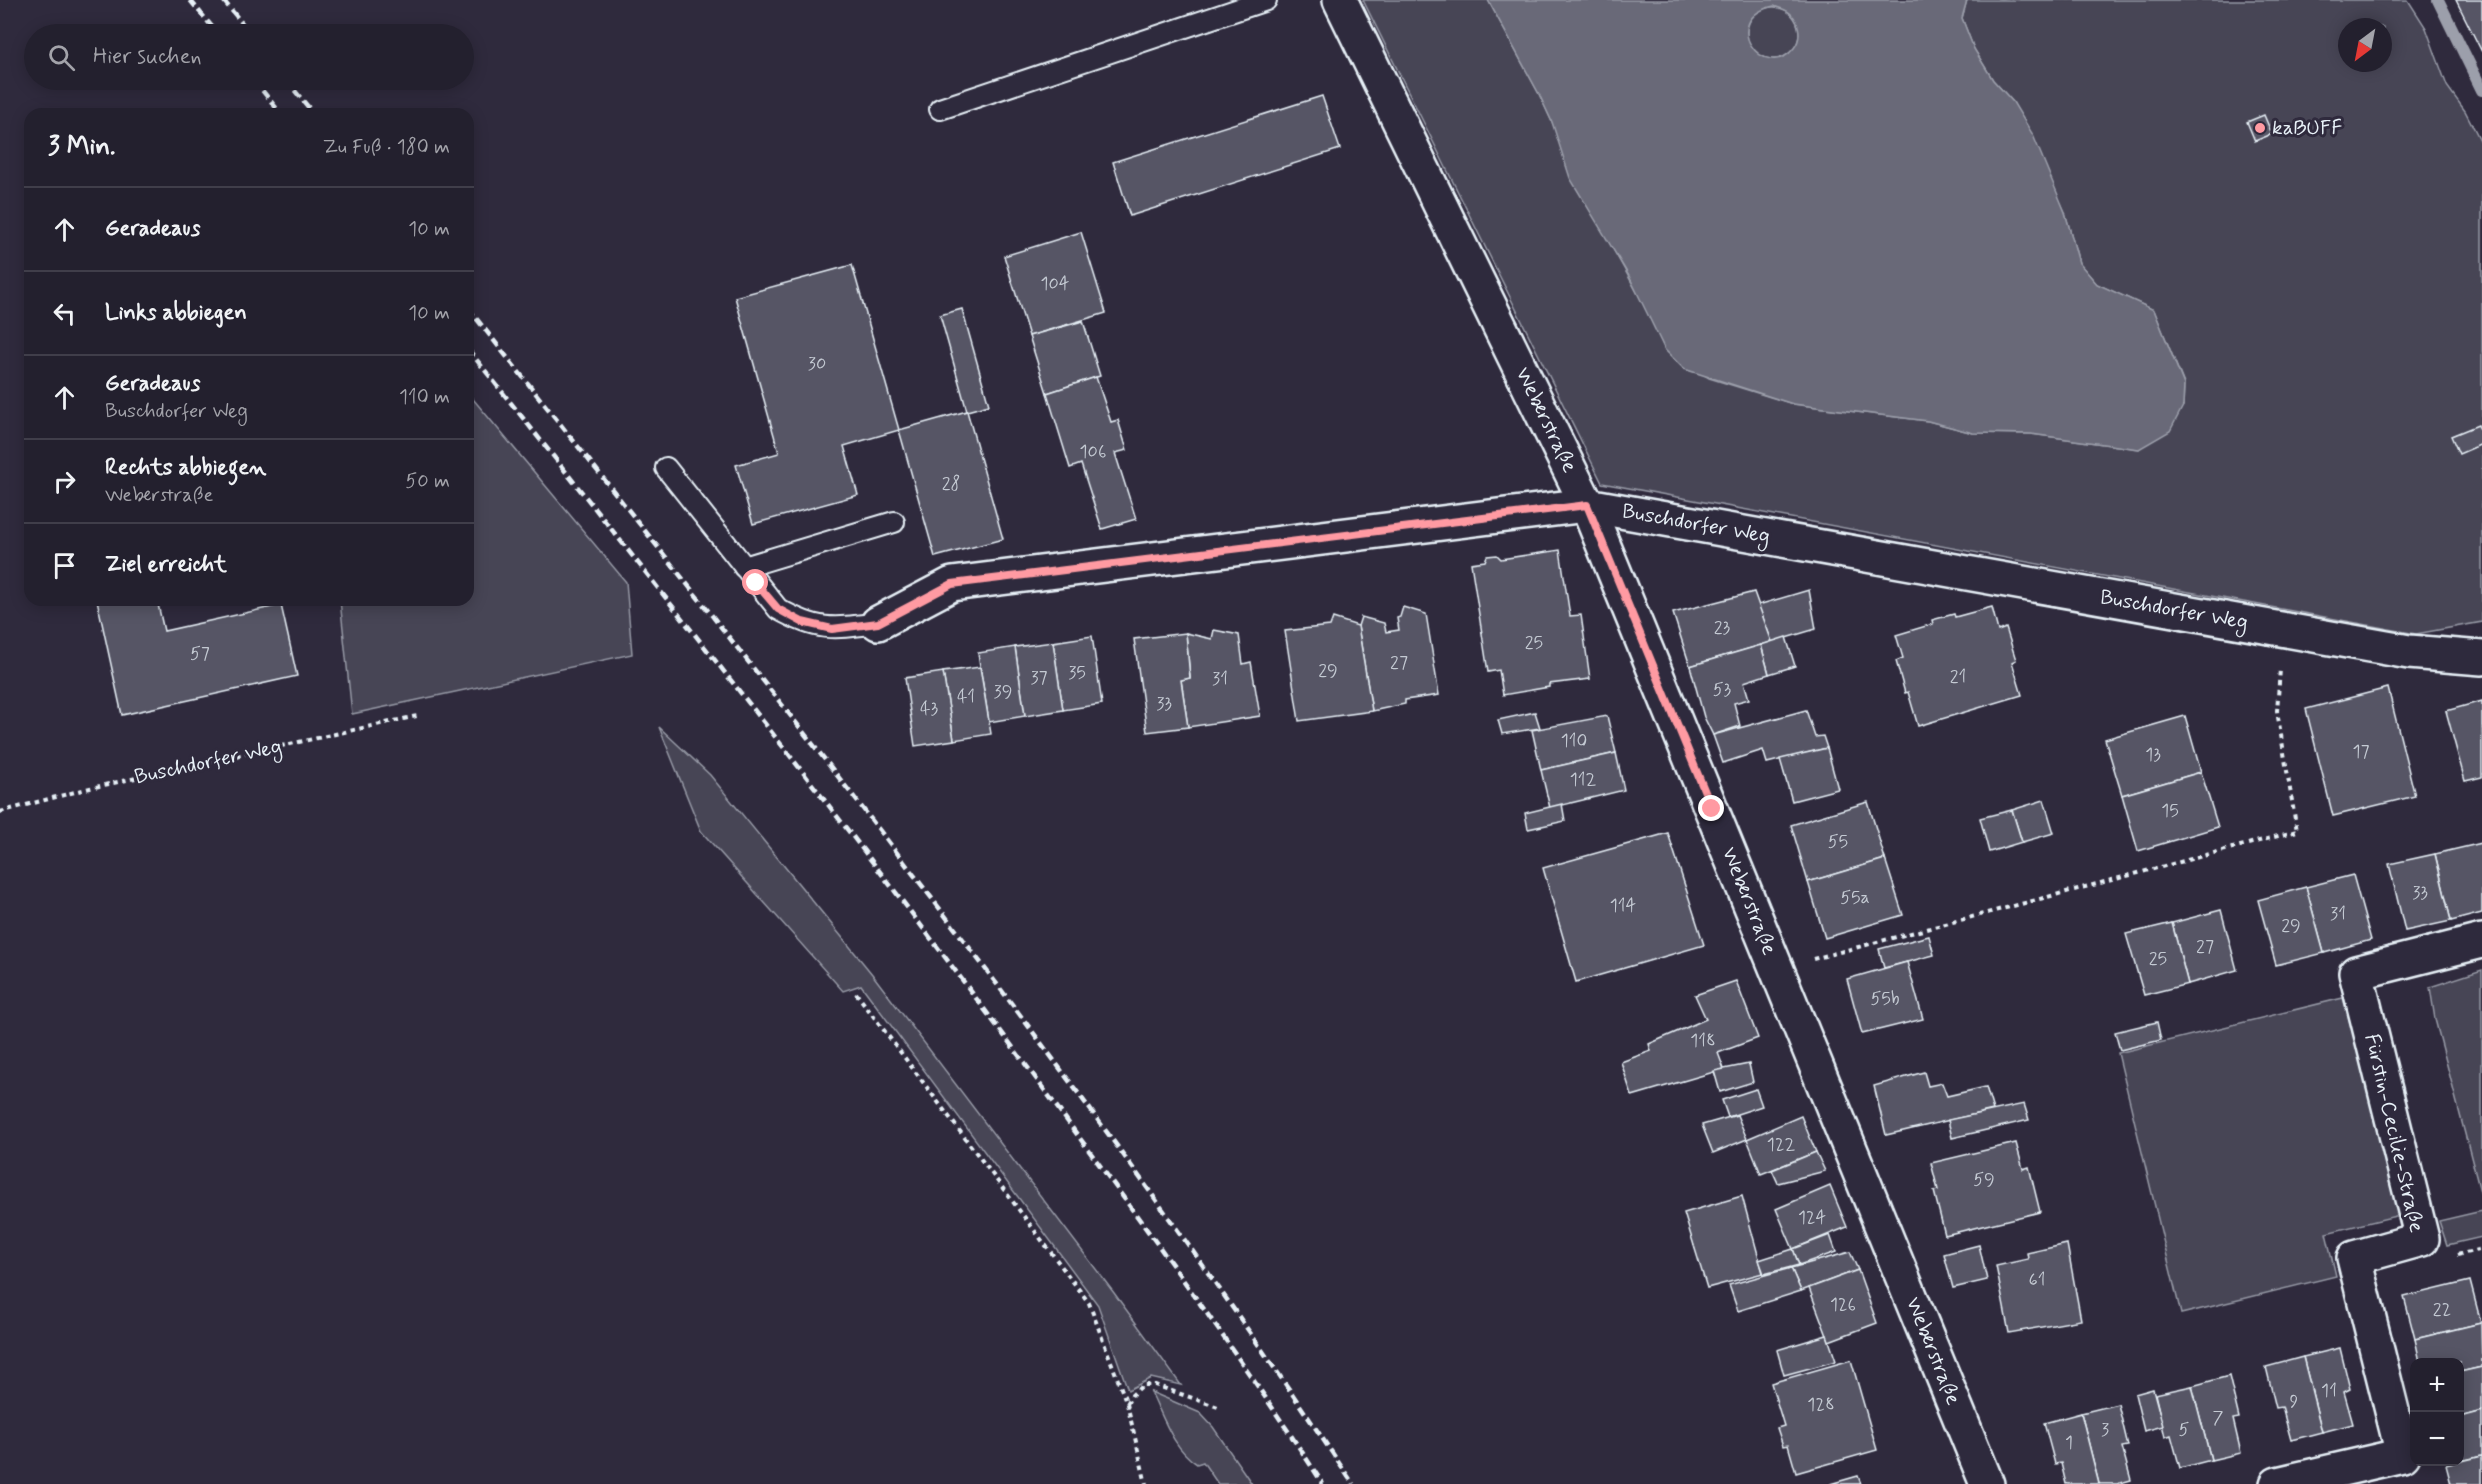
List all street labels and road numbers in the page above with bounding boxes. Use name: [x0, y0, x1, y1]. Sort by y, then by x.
street label: Weberstraße: [1508, 363, 1584, 477]
street label: Buschdorfer Weg: [1620, 497, 1772, 552]
street label: Buschdorfer Weg: [2098, 583, 2250, 638]
street label: Buschdorfer Weg: [132, 733, 284, 792]
street label: Weberstraße: [1715, 843, 1783, 959]
street label: Fürstin-Cecilie-Straße: [2358, 1031, 2430, 1235]
street label: Weberstraße: [1899, 1293, 1967, 1409]

